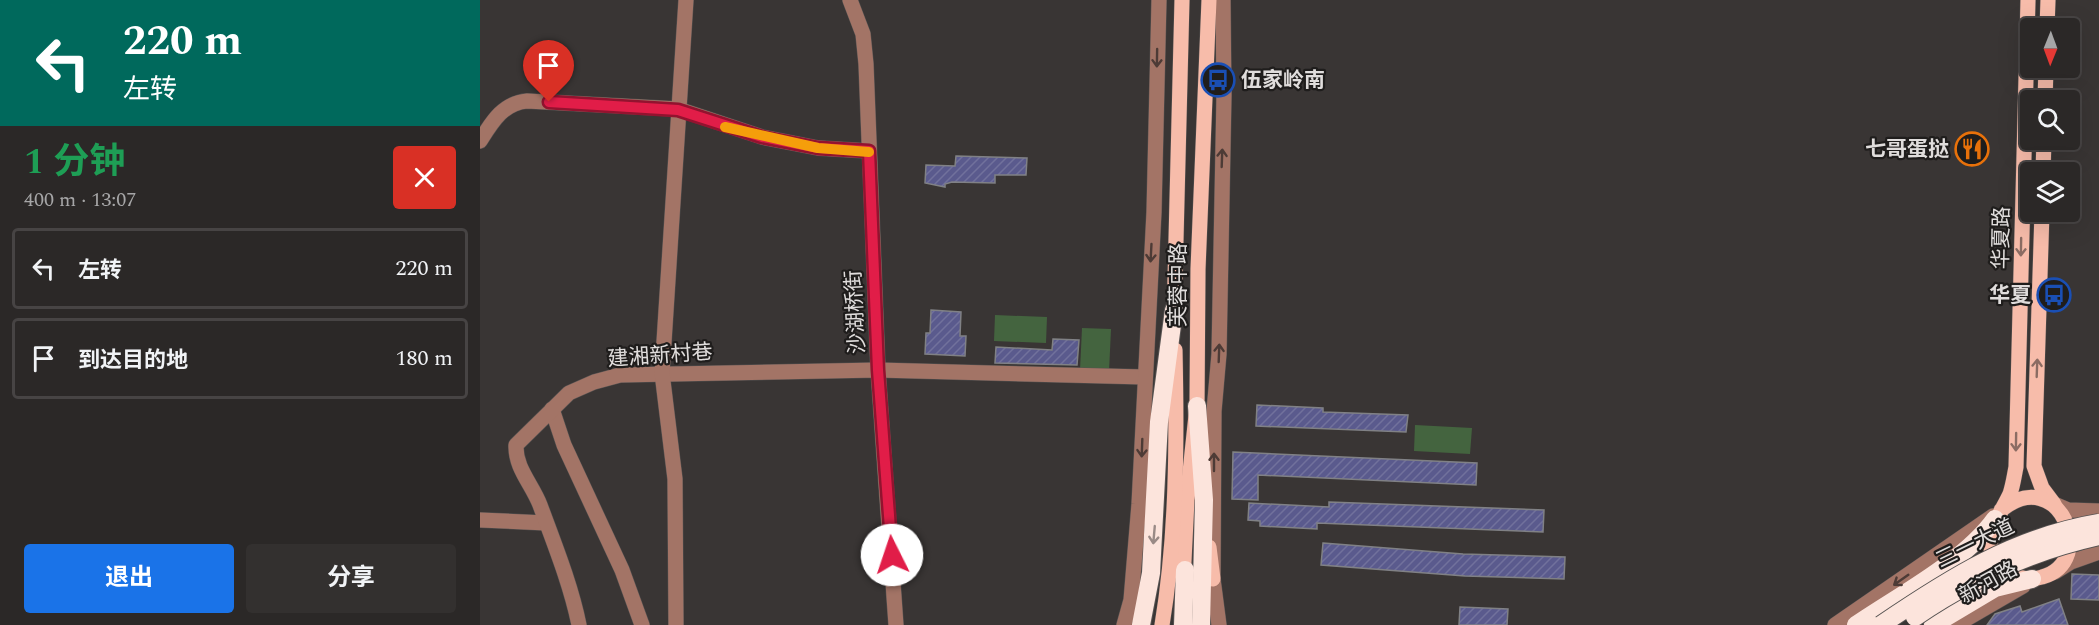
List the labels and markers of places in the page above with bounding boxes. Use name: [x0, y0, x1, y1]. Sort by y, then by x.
pin: [523, 40, 574, 102]
bus stop icon: 伍家岭南: [1200, 62, 1236, 98]
place label: 伍家岭南: [1241, 65, 1325, 97]
restaurant icon: 七哥蛋挞: [1954, 131, 1990, 167]
place label: 七哥蛋挞: [1865, 134, 1949, 166]
bus stop icon: 华夏: [2036, 277, 2072, 313]
place label: 华夏: [1989, 280, 2031, 312]

